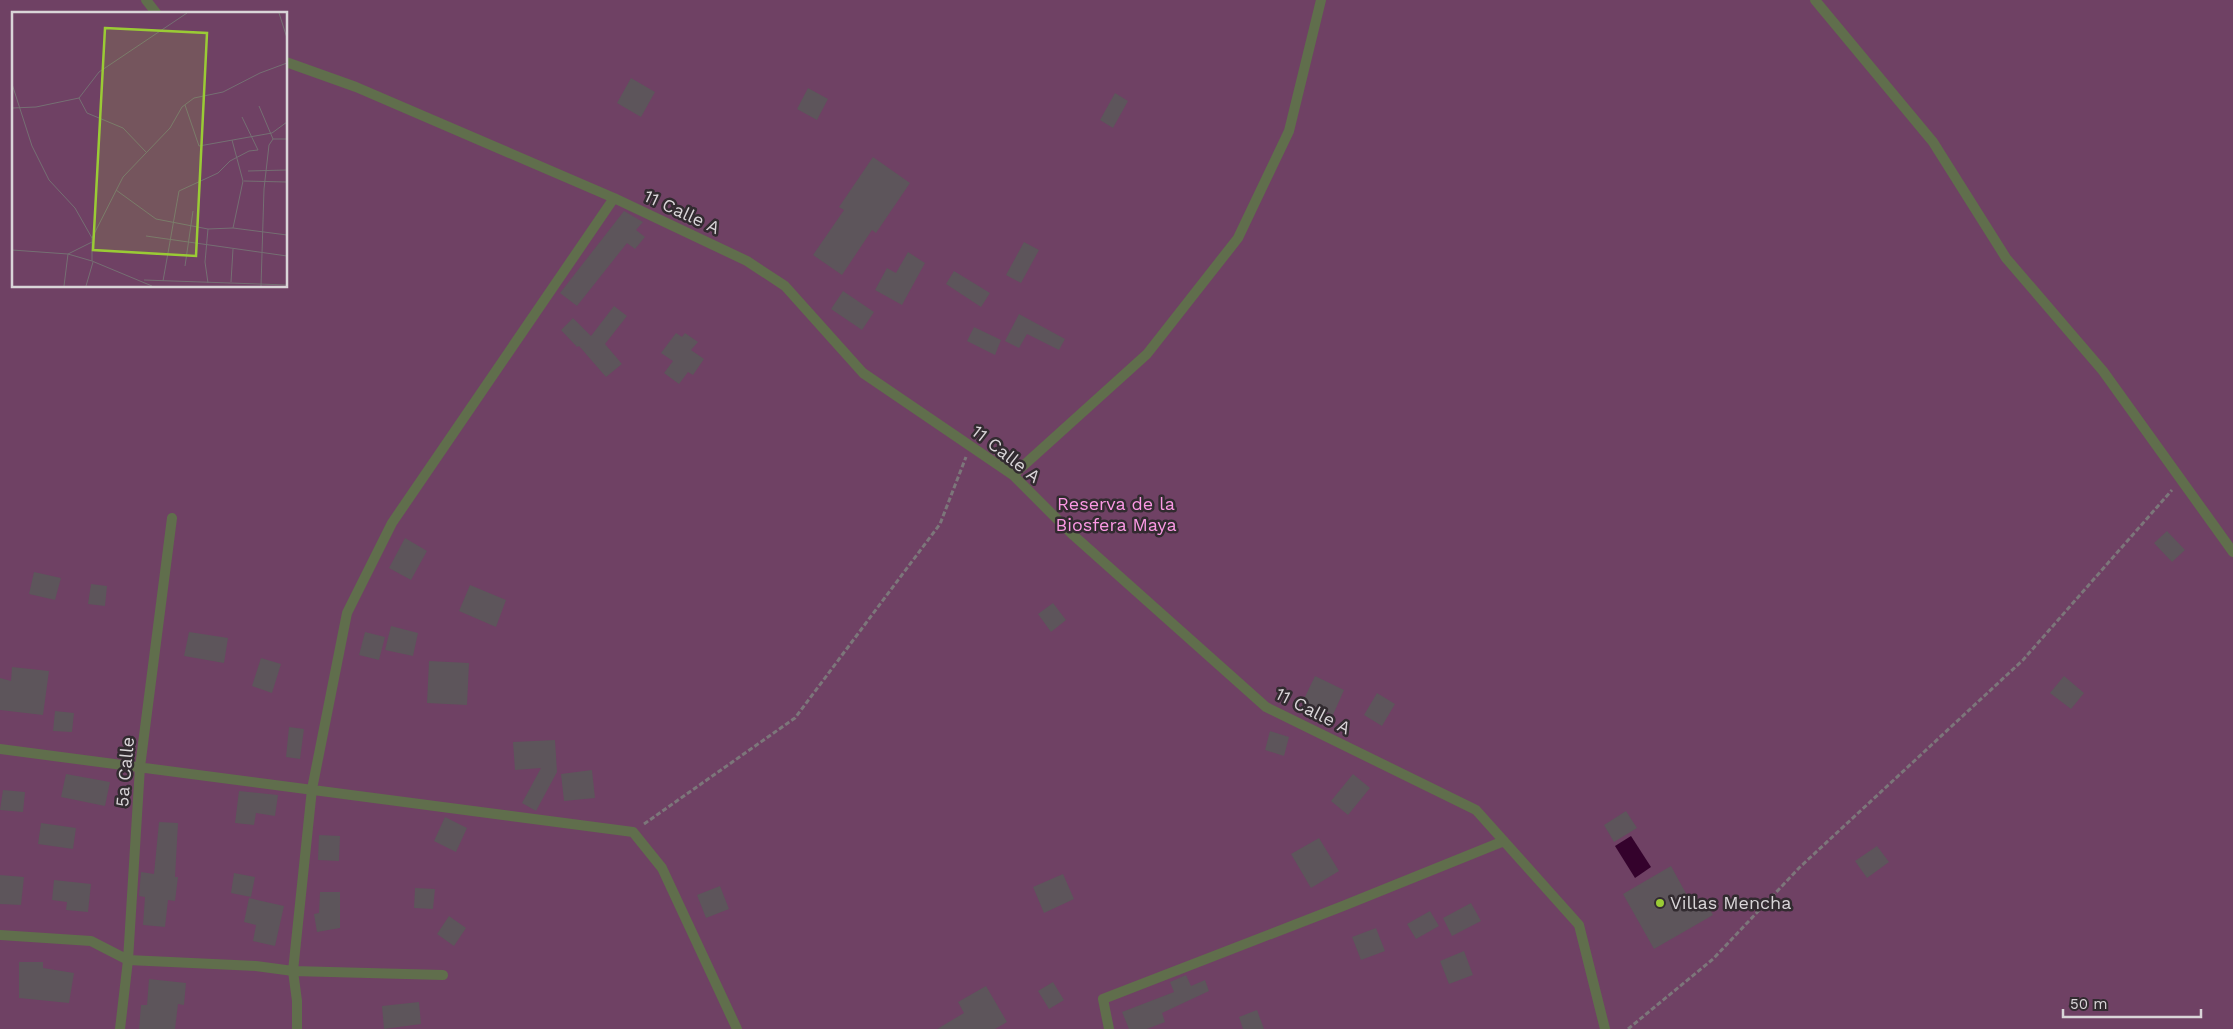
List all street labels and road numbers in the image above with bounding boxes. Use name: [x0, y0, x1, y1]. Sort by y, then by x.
street label: 11 Calle A: [641, 185, 724, 238]
street label: 11 Calle A: [968, 420, 1045, 487]
street label: 11 Calle A: [1272, 683, 1354, 738]
street label: 5a Calle: [111, 736, 138, 808]

